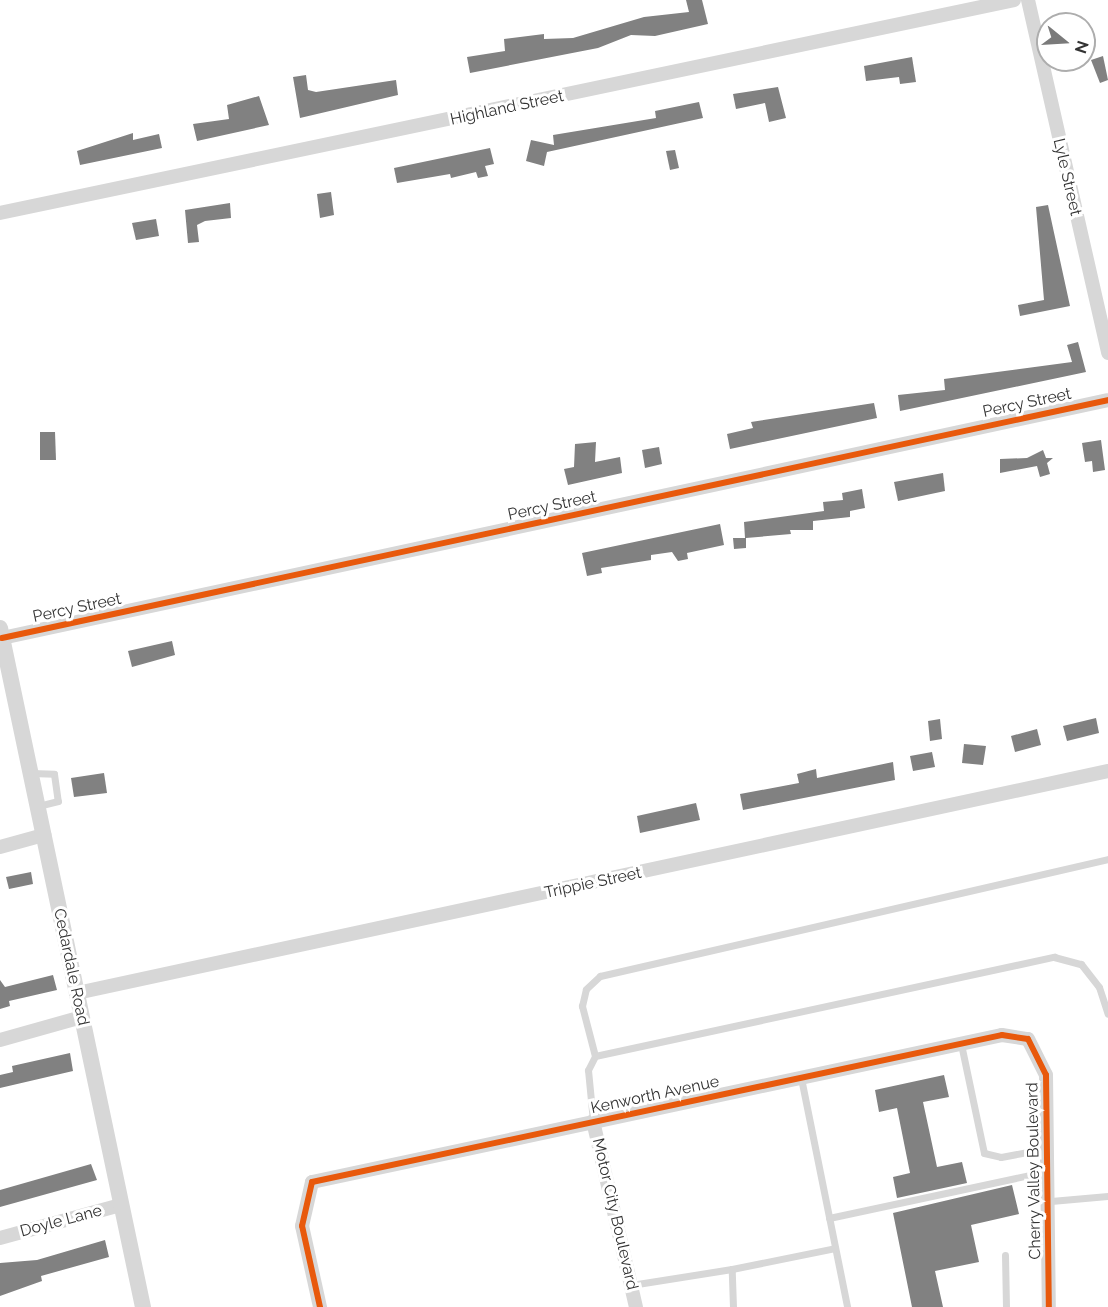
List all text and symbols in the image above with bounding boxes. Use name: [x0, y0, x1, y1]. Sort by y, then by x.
north arrow: [1036, 12, 1096, 72]
text: N: [1071, 38, 1093, 56]
street label: Highland Street: [449, 87, 565, 129]
street label: Lyle Street: [1049, 136, 1085, 218]
street label: Percy Street: [981, 384, 1073, 422]
street label: Percy Street: [506, 487, 598, 525]
street label: Percy Street: [31, 589, 123, 627]
street label: Trippie Street: [543, 863, 643, 903]
street label: Cedardale Road: [49, 907, 93, 1027]
street label: Kenworth Avenue: [589, 1072, 721, 1118]
street label: Cherry Valley Boulevard: [1023, 1082, 1045, 1260]
street label: Motor City Boulevard: [588, 1136, 642, 1292]
street label: Doyle Lane: [18, 1201, 104, 1241]

